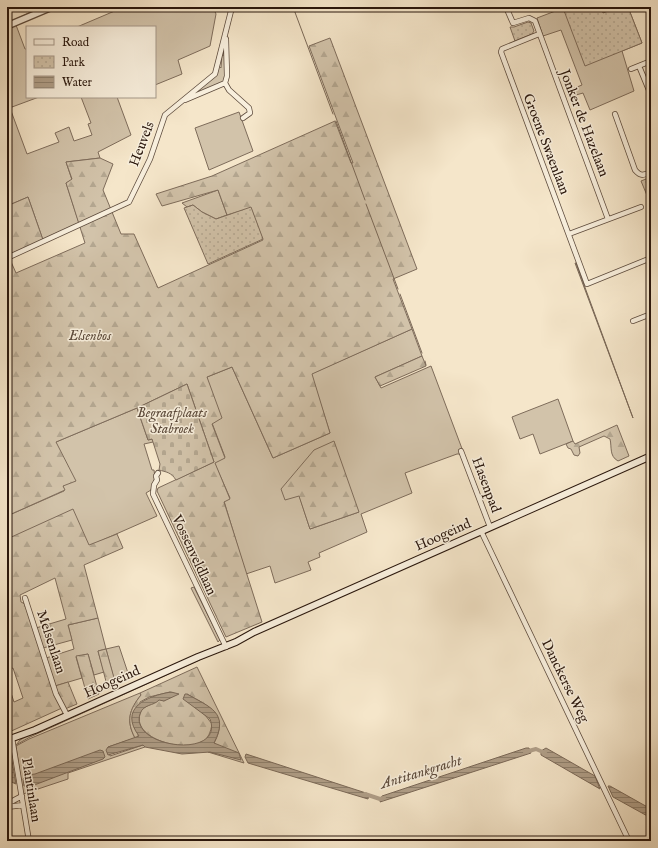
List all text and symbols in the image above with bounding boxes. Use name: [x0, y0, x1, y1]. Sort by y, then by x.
legend: [26, 26, 156, 98]
text: Road: [62, 35, 90, 50]
text: Park: [62, 55, 85, 70]
street label: Jonker de Hazelaan: [555, 65, 613, 180]
text: Water: [62, 75, 93, 90]
street label: Groene Swaenlaan: [518, 91, 574, 198]
street label: Heuvels: [125, 119, 159, 169]
park label: Elsenbos: [68, 327, 112, 345]
park label: Begraafplaats Stabroek: [137, 404, 208, 438]
street label: Hasenpad: [467, 455, 505, 516]
street label: Vossenveldlaan: [167, 511, 221, 599]
street label: Hoogeind: [412, 514, 474, 555]
street label: Melsenlaan: [32, 608, 70, 676]
street label: Danckerse Weg: [537, 636, 593, 726]
street label: Hoogeind: [81, 661, 143, 702]
water label: Antitankgracht: [376, 750, 465, 795]
street label: Plantinlaan: [17, 757, 45, 824]

